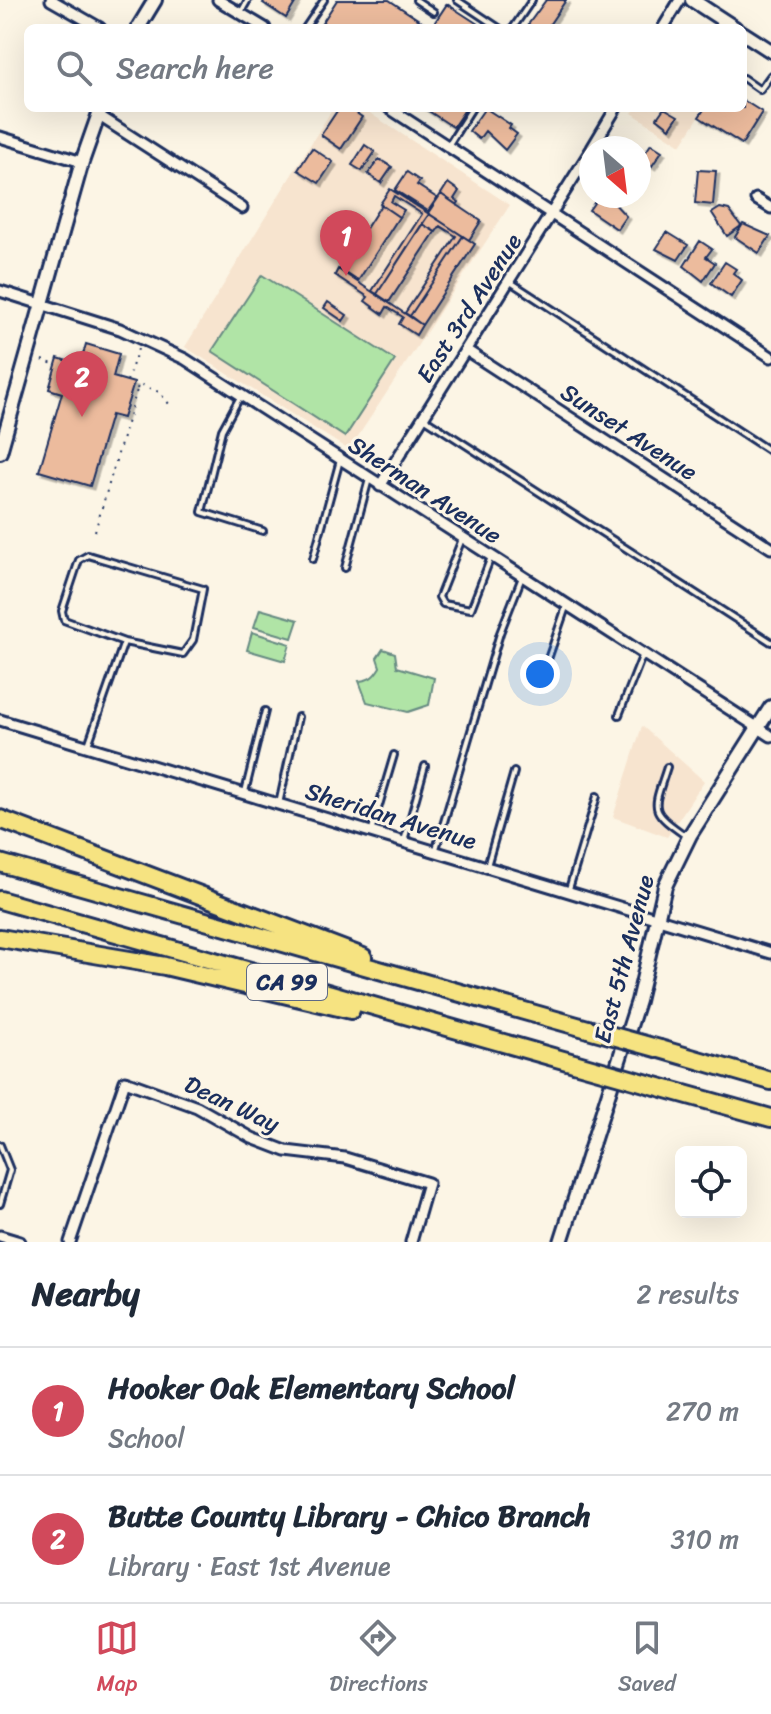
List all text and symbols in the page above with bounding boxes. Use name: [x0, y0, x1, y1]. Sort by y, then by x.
search box: [24, 24, 747, 112]
text: Search here: [116, 41, 274, 95]
icon: search: [52, 46, 96, 90]
north arrow: [579, 136, 651, 208]
pin: 1: [320, 210, 372, 276]
street label: East 3rd Avenue: [405, 224, 534, 391]
pin: 2: [56, 351, 108, 417]
street label: Sunset Avenue: [552, 372, 706, 492]
street label: Sherman Avenue: [340, 424, 510, 556]
your location: [520, 654, 560, 694]
street label: Sheridan Avenue: [300, 770, 482, 862]
street label: East 5th Avenue: [581, 870, 667, 1048]
road number: CA 99: [247, 964, 327, 1000]
street label: Dean Way: [177, 1064, 287, 1145]
map controls: [675, 1146, 747, 1218]
button: locate: [675, 1146, 747, 1218]
text: Nearby: [32, 1264, 140, 1324]
text: 2 results: [637, 1271, 739, 1317]
text: Hooker Oak Elementary School: [108, 1361, 515, 1415]
text: 1: [52, 1388, 64, 1434]
text: 270 m: [666, 1388, 739, 1434]
text: School: [108, 1415, 185, 1461]
text: Butte County Library - Chico Branch: [108, 1489, 591, 1543]
text: 2: [50, 1516, 66, 1562]
text: 310 m: [670, 1516, 739, 1562]
text: Library · East 1st Avenue: [108, 1543, 390, 1589]
tab: Map: [95, 1616, 139, 1703]
tab: Directions: [329, 1616, 428, 1703]
tab: Saved: [618, 1616, 676, 1703]

